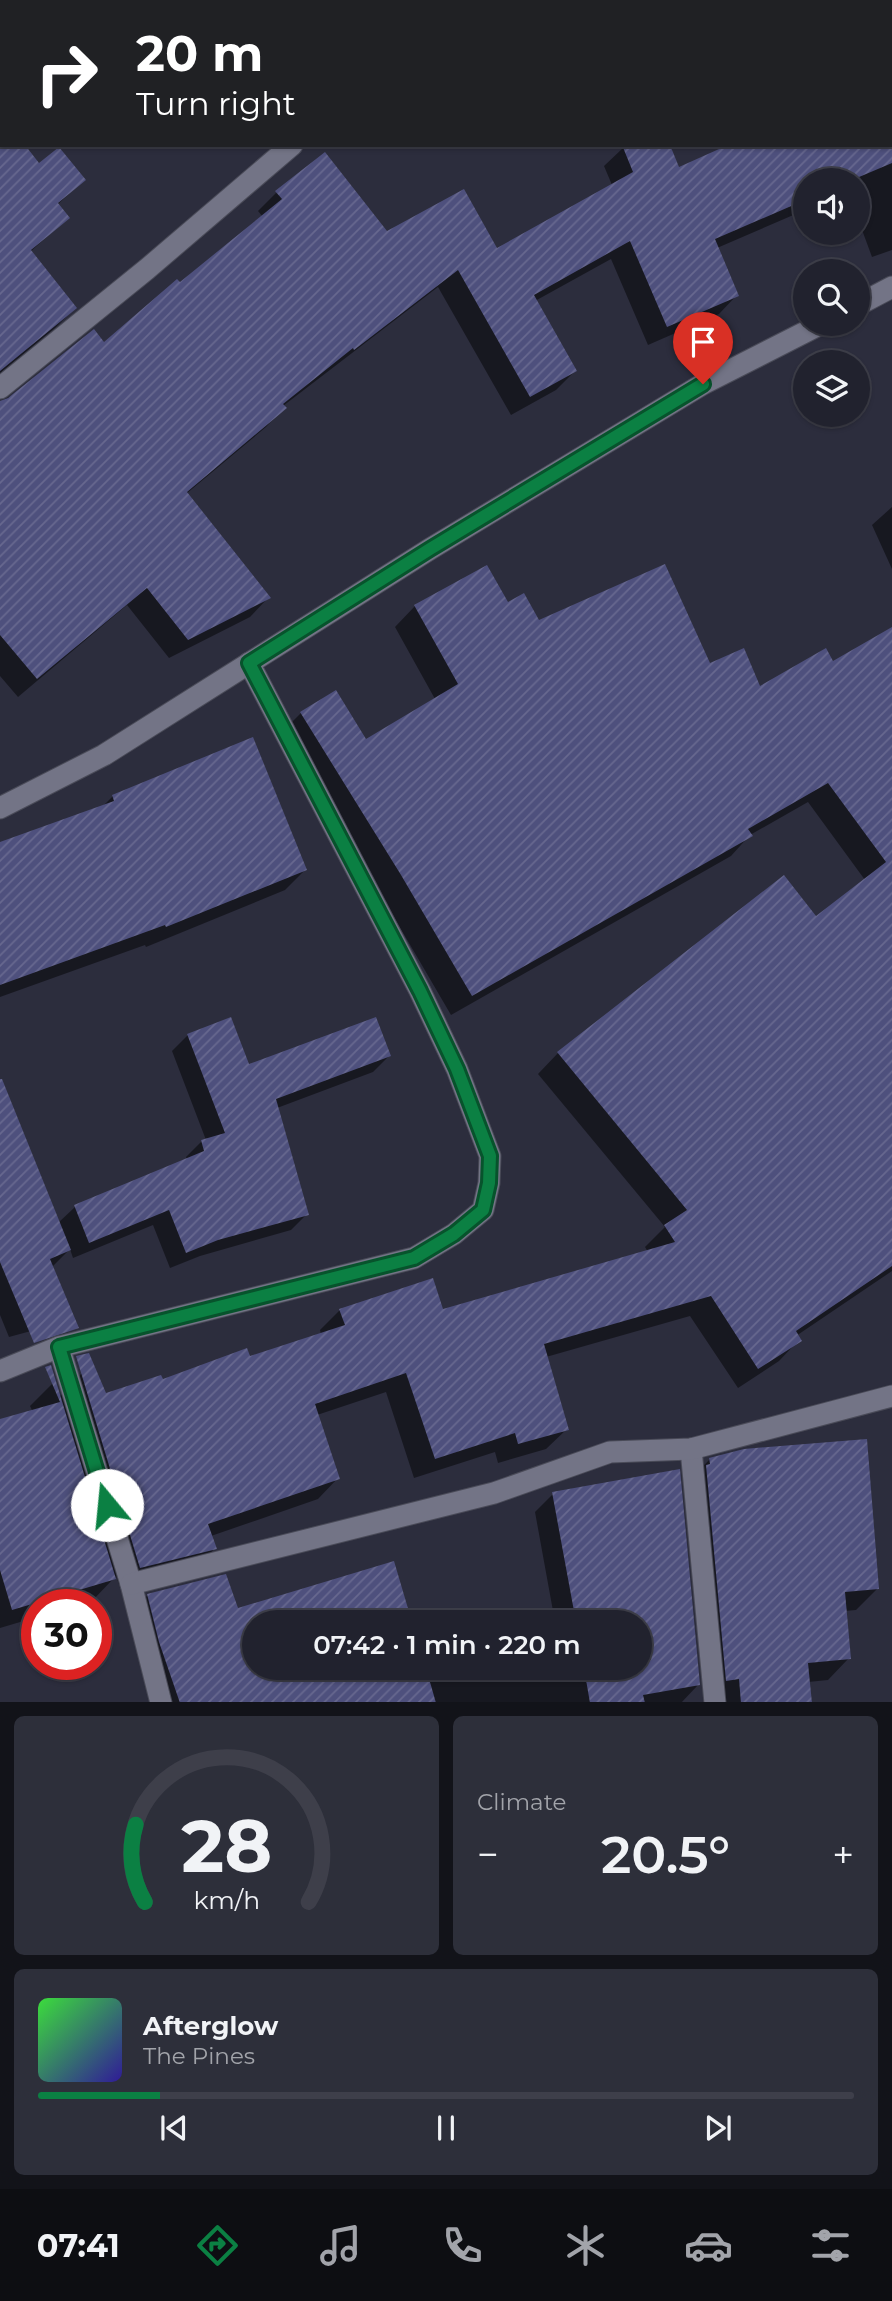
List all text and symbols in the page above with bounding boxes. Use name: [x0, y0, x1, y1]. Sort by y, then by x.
text: 20 m: [136, 24, 263, 83]
icon: right: [21, 28, 112, 119]
text: Turn right: [136, 84, 296, 123]
map controls: [793, 168, 870, 427]
button: sound: [793, 168, 870, 245]
button: search: [793, 259, 870, 336]
pin: [673, 312, 733, 384]
icon: arrive: [684, 323, 722, 361]
button: layers: [793, 350, 870, 427]
position arrow: [70, 1468, 144, 1542]
speed limit sign: 30: [21, 1589, 112, 1680]
text: 07:42 · 1 min · 220 m: [313, 1629, 581, 1661]
text: Climate: [477, 1788, 566, 1816]
text: 28: [181, 1802, 272, 1890]
text: 20.5°: [601, 1823, 730, 1886]
text: −: [477, 1831, 499, 1878]
text: +: [832, 1831, 854, 1878]
text: km/h: [193, 1884, 260, 1914]
text: Afterglow: [143, 2010, 278, 2042]
text: The Pines: [143, 2042, 255, 2070]
icon: previous: [155, 2109, 193, 2147]
icon: pause: [427, 2109, 465, 2147]
icon: next: [699, 2109, 737, 2147]
icon: directions: [193, 2221, 242, 2270]
icon: music: [316, 2221, 365, 2270]
icon: phone: [438, 2221, 487, 2270]
icon: climate: [561, 2221, 610, 2270]
icon: car: [684, 2221, 733, 2270]
icon: filters: [806, 2221, 855, 2270]
text: 07:41: [37, 2226, 120, 2265]

